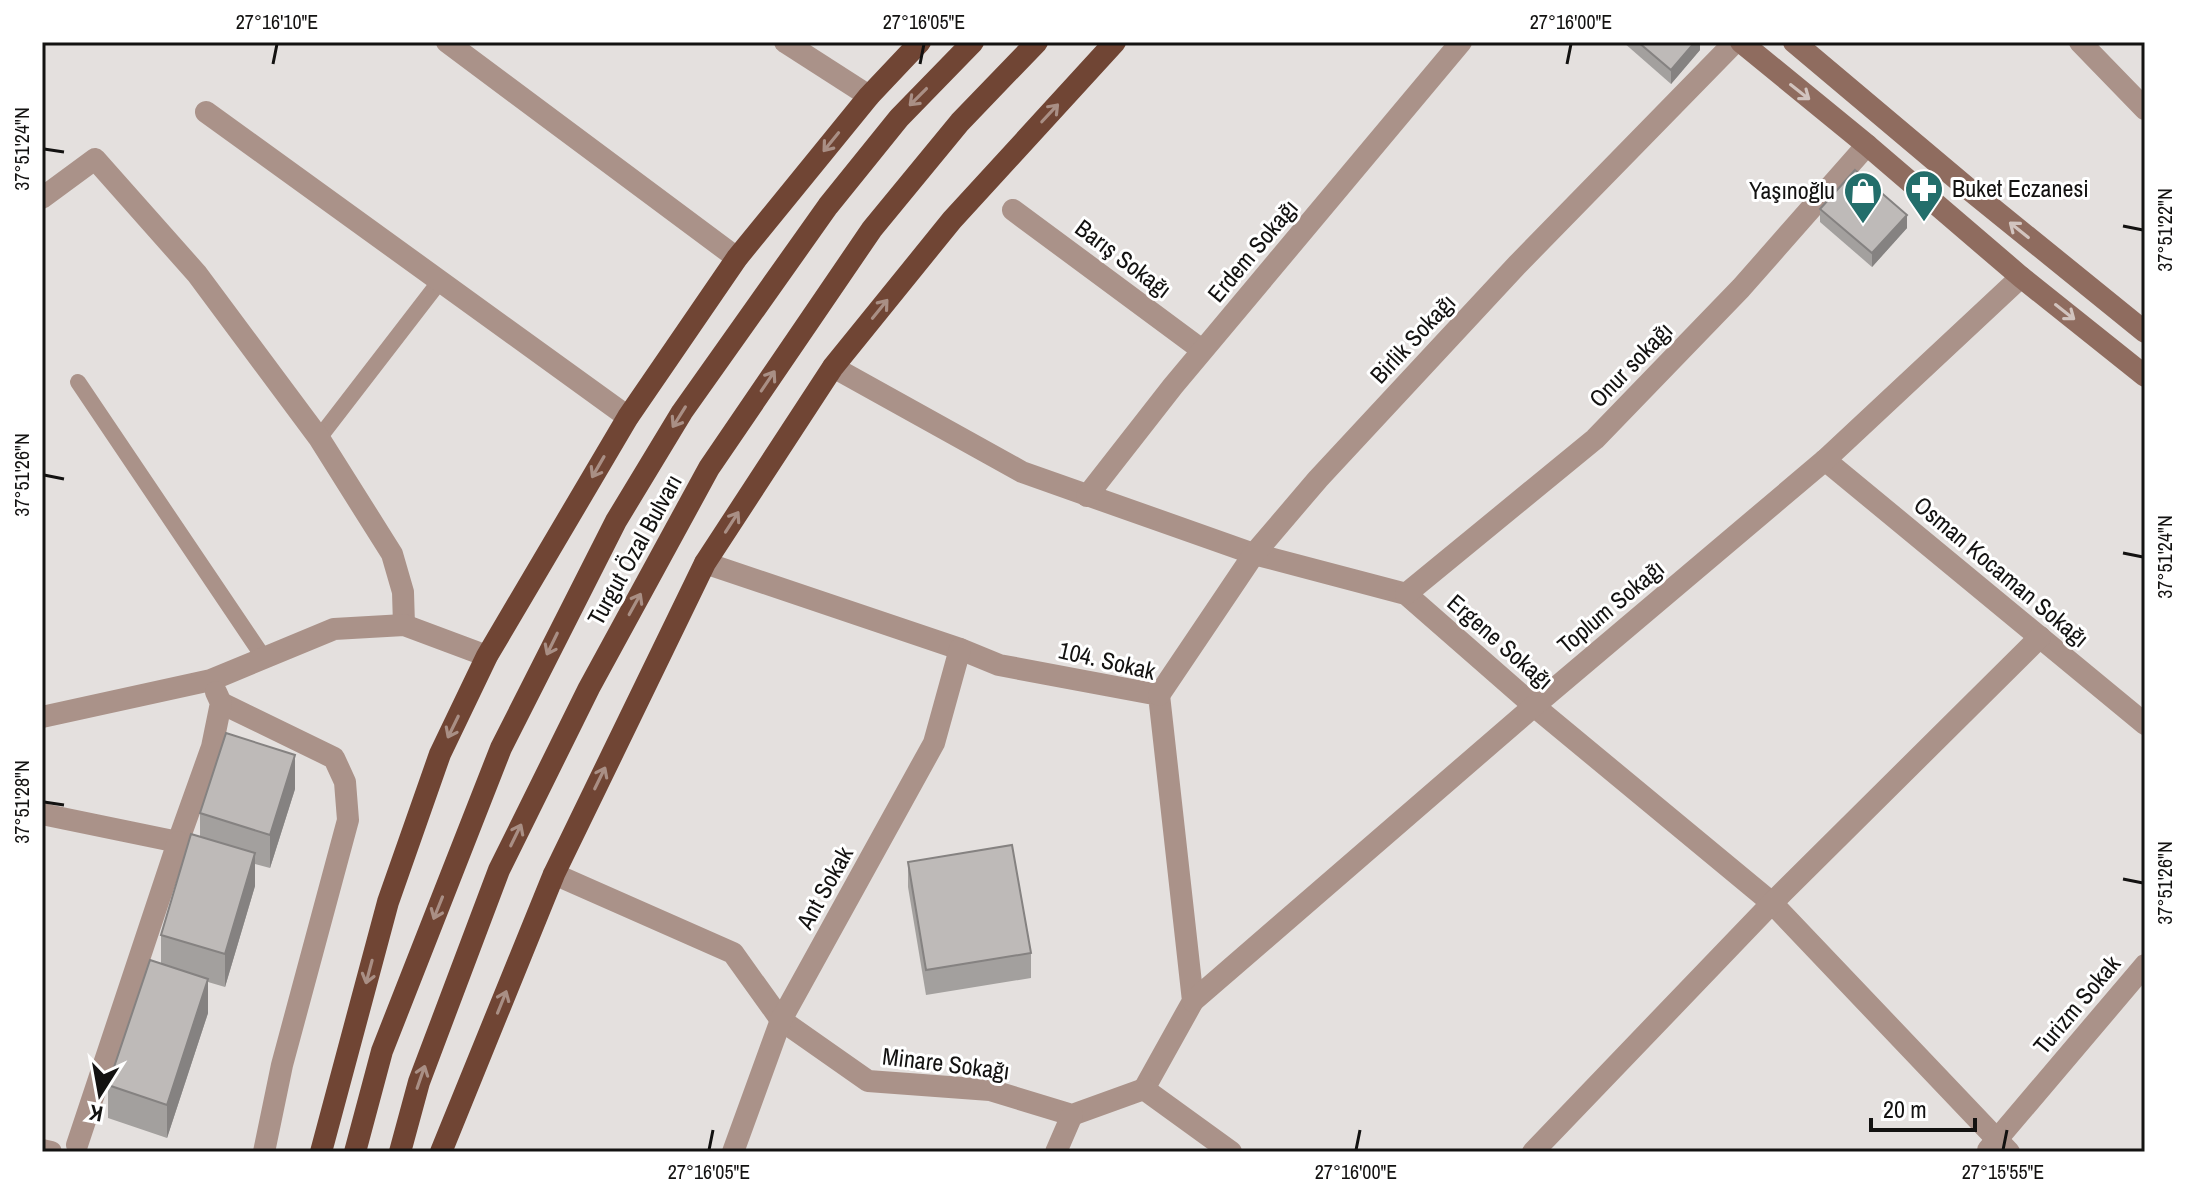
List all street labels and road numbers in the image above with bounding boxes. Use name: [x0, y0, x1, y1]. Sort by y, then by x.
street label: Erdem Sokağı: [1200, 192, 1305, 308]
street label: Barış Sokağı: [1069, 212, 1178, 305]
street label: Birlik Sokağı: [1363, 287, 1462, 390]
street label: Onur sokağı: [1582, 315, 1679, 414]
street label: Turgut Özal Bulvarı: [579, 468, 689, 631]
street label: Osman Kocaman Sokağı: [1908, 489, 2096, 654]
street label: Toplum Sokağı: [1550, 552, 1671, 660]
street label: Ergene Sokağı: [1441, 586, 1560, 696]
street label: 104. Sokak: [1056, 633, 1159, 687]
street label: Ant Sokak: [788, 840, 860, 935]
street label: Turizm Sokak: [2026, 948, 2127, 1060]
street label: Minare Sokağı: [881, 1039, 1012, 1087]

